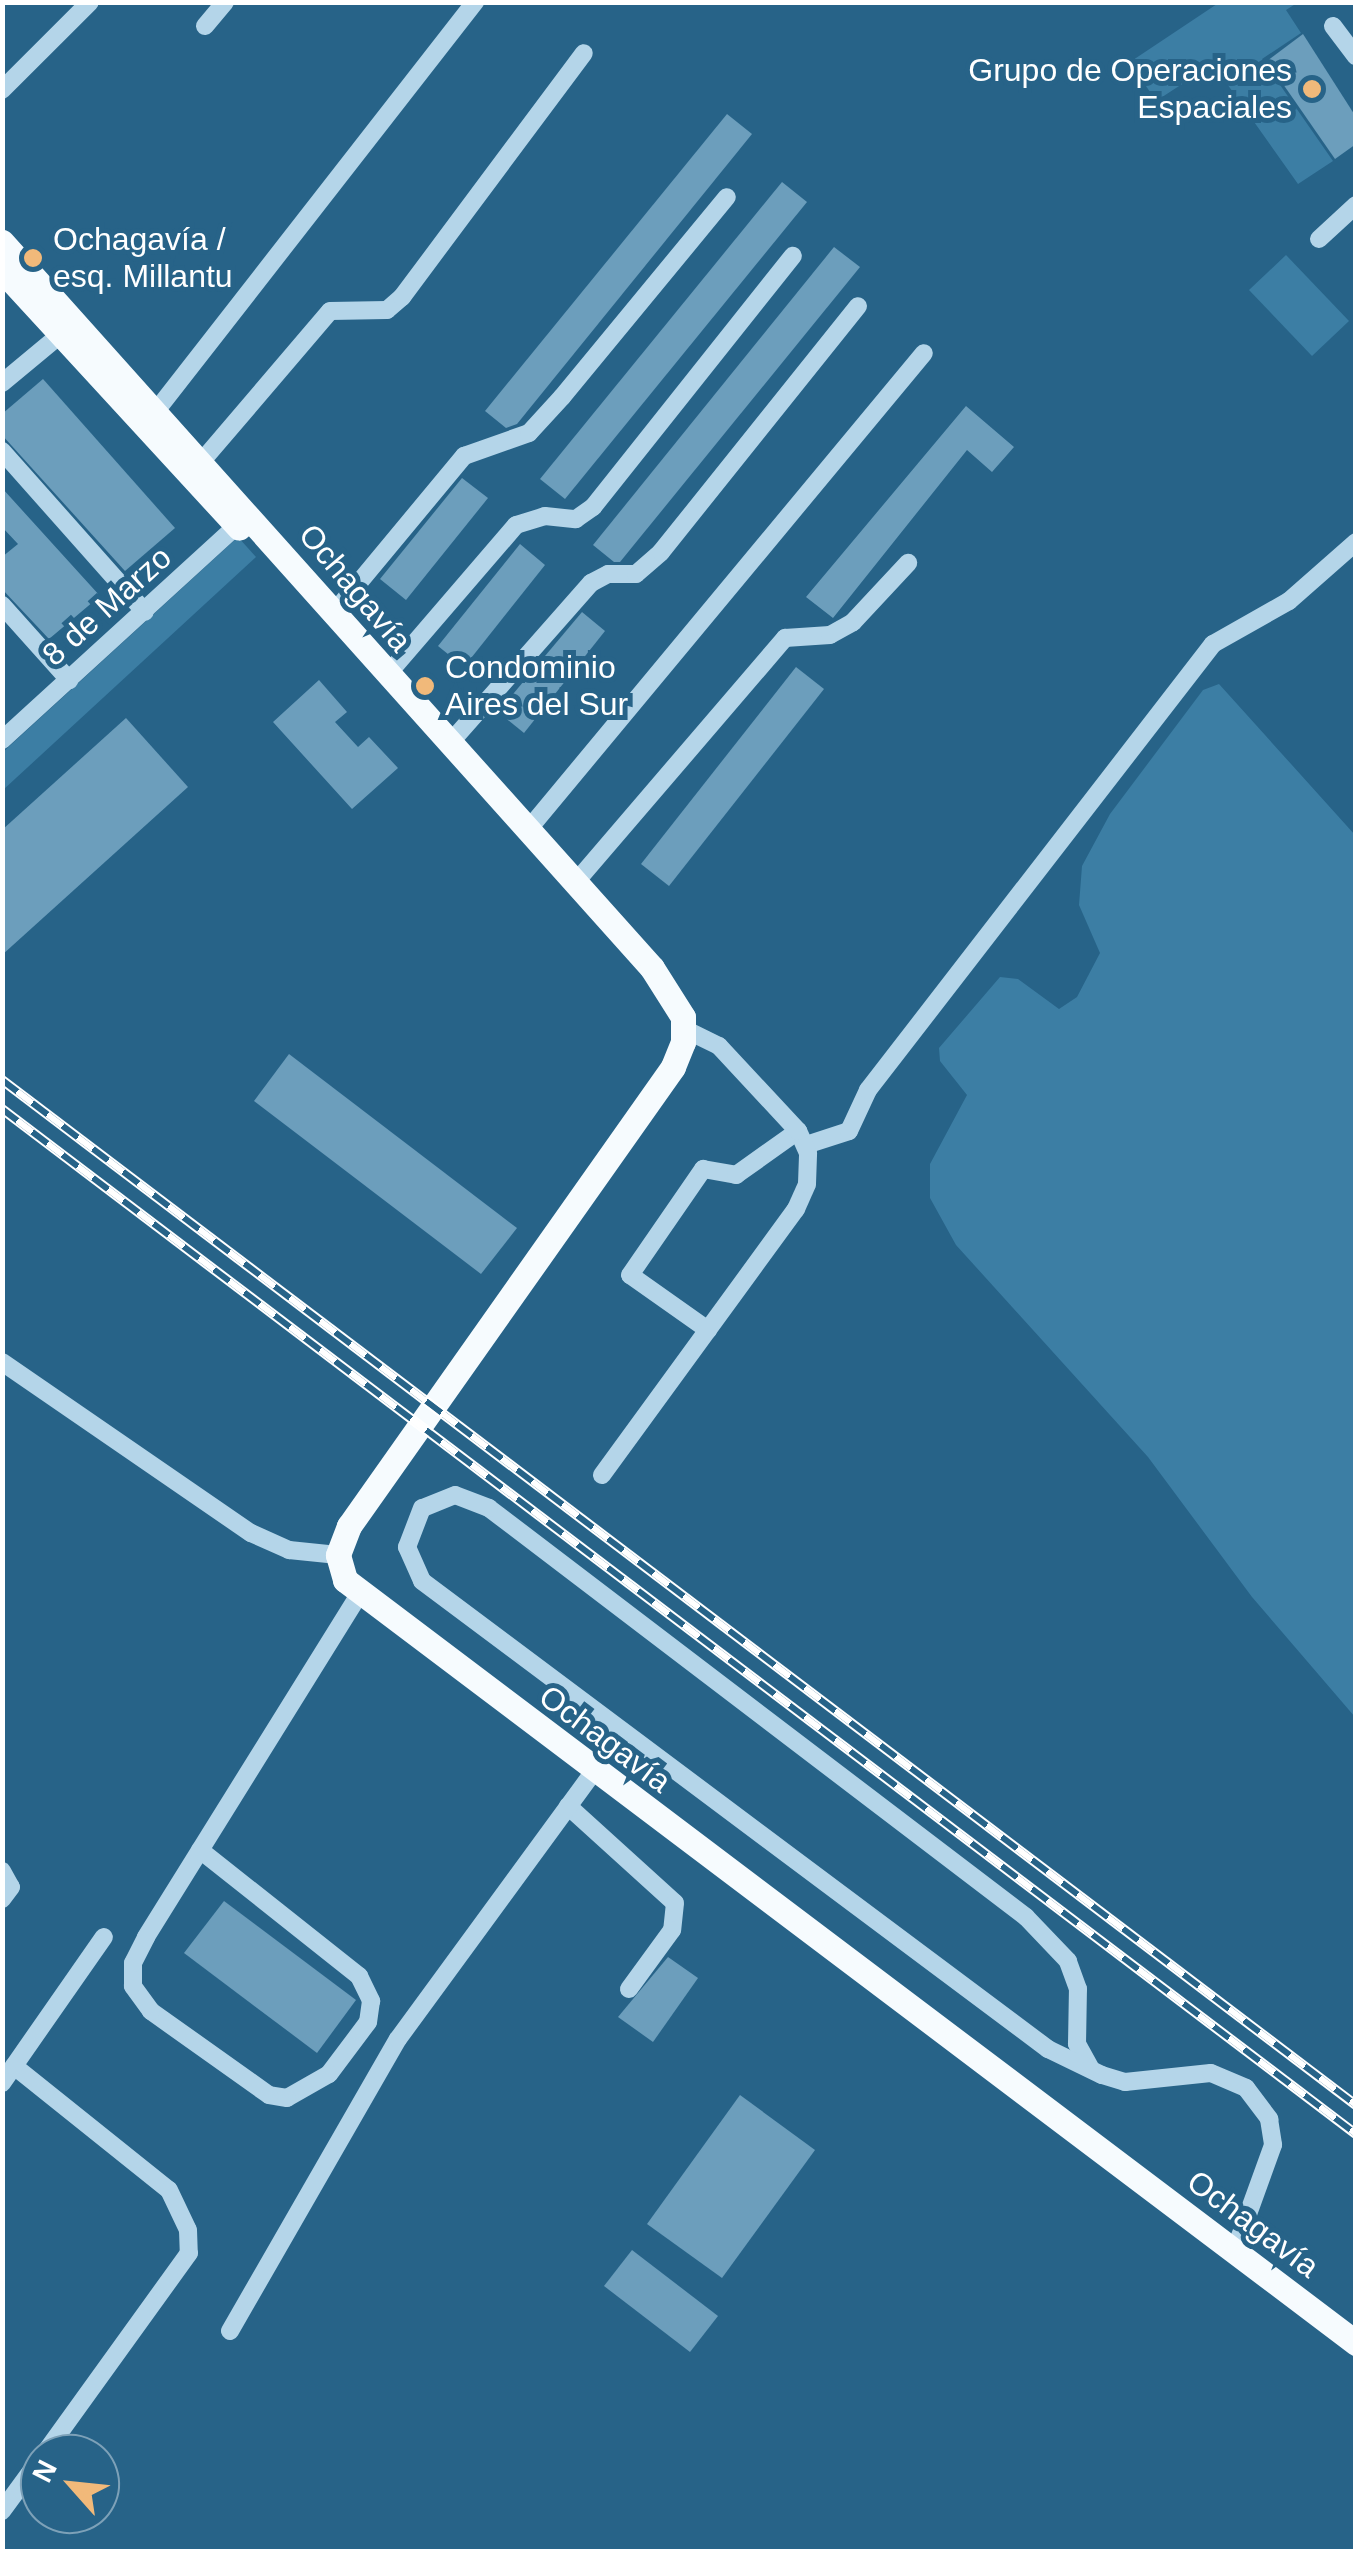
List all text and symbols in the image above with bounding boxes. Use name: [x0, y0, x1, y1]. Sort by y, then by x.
place label: Grupo de Operaciones Espaciales: [968, 52, 1292, 127]
marker: Grupo de Operaciones Espaciales: [1301, 78, 1323, 100]
place label: Ochagavía / esq. Millantu: [53, 221, 233, 296]
marker: Ochagavía / esq. Millantu: [22, 247, 44, 269]
street label: Ochagavía: [291, 516, 419, 660]
street label: 8 de Marzo: [35, 538, 179, 674]
place label: Condominio Aires del Sur: [445, 649, 628, 724]
marker: Condominio Aires del Sur: [414, 675, 436, 697]
street label: Ochagavía: [532, 1677, 678, 1801]
street label: Ochagavía: [1180, 2162, 1326, 2286]
north arrow: [20, 2434, 120, 2534]
text: N: [26, 2455, 63, 2487]

